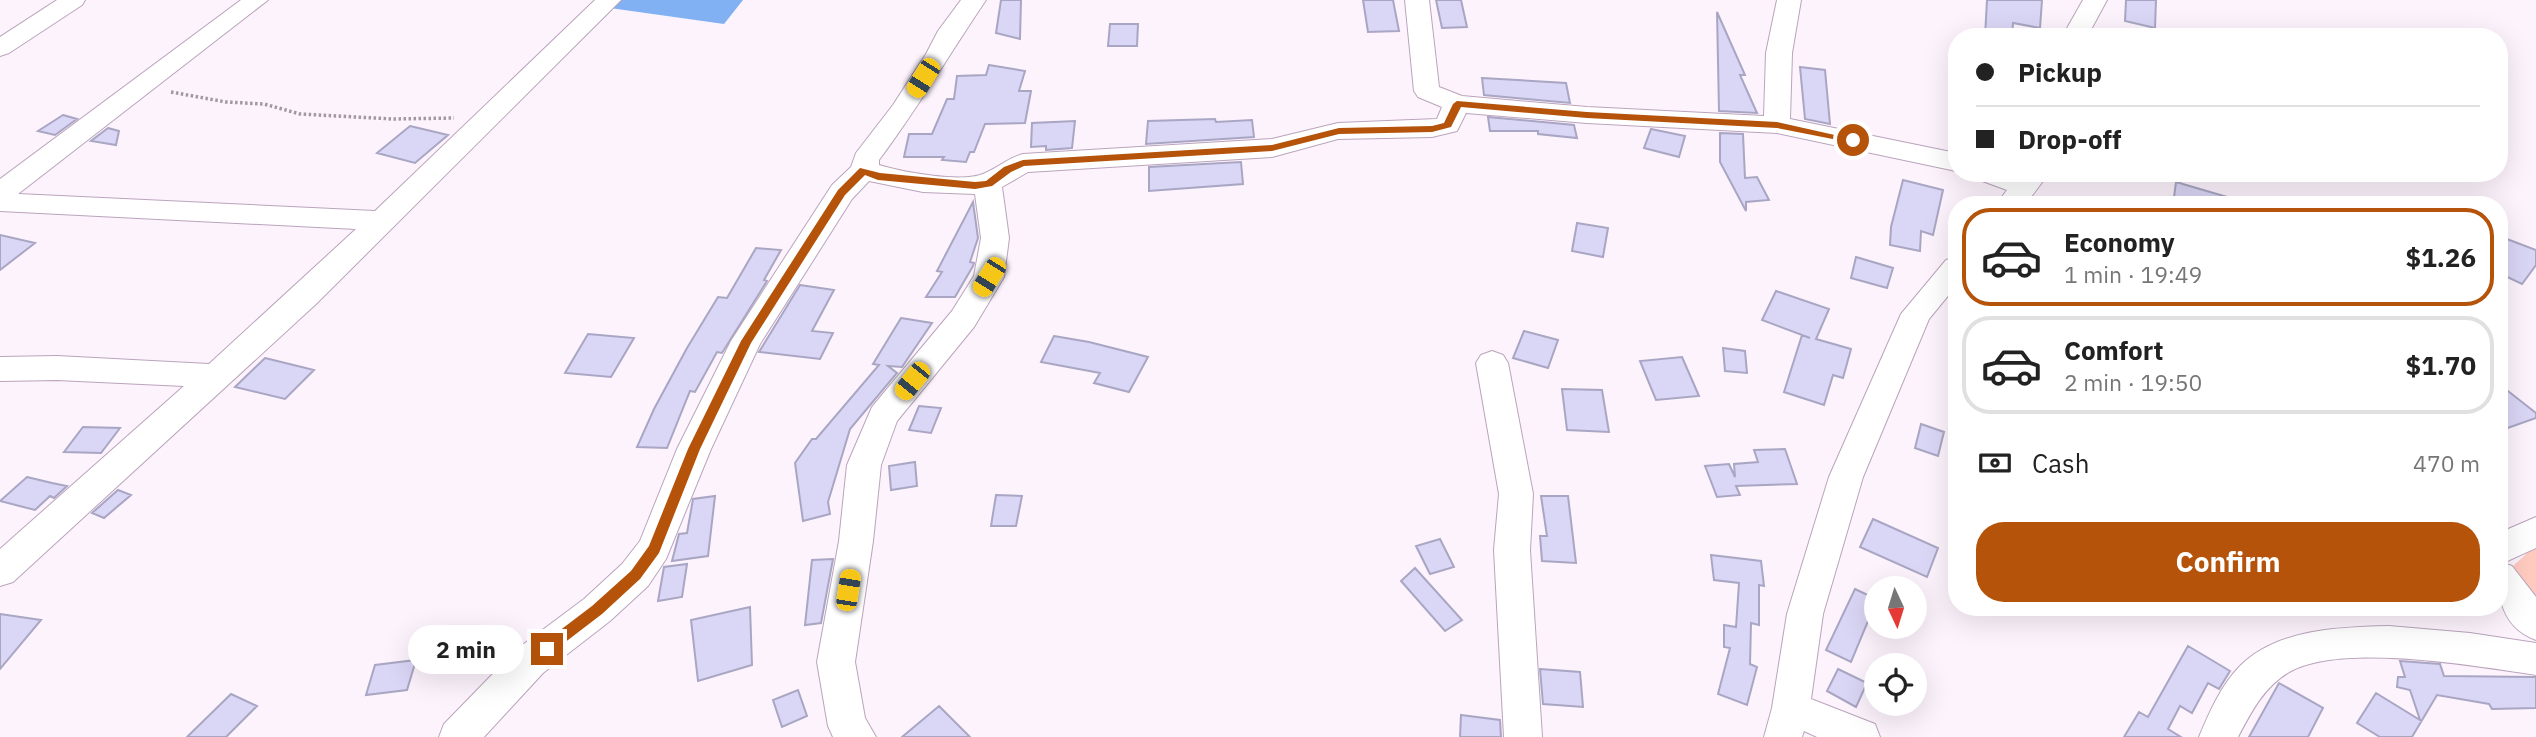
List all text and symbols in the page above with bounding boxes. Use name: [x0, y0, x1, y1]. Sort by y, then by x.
car: [903, 55, 944, 101]
text: Pickup: [2018, 55, 2102, 89]
text: Drop-off: [2018, 122, 2121, 156]
route start: [1837, 124, 1869, 156]
text: Economy: [2064, 225, 2175, 259]
icon: car: [1980, 226, 2043, 289]
text: $1.26: [2406, 240, 2476, 274]
car: [969, 254, 1010, 300]
text: 1 min · 19:49: [2064, 259, 2202, 289]
text: Comfort: [2064, 333, 2163, 367]
icon: car: [1980, 334, 2043, 397]
text: $1.70: [2406, 348, 2476, 382]
car: [891, 358, 934, 404]
text: 2 min · 19:50: [2064, 367, 2202, 397]
icon: cash: [1976, 444, 2014, 482]
text: Cash: [2032, 446, 2089, 480]
text: 470 m: [2413, 448, 2480, 478]
button: Confirm: [1976, 522, 2480, 602]
car: [835, 568, 862, 612]
north arrow: [1864, 576, 1927, 639]
map controls: [1864, 576, 1927, 716]
callout: 2 min: [407, 624, 522, 674]
route end: [531, 633, 563, 665]
text: 2 min: [436, 634, 496, 664]
button: locate: [1864, 653, 1927, 716]

